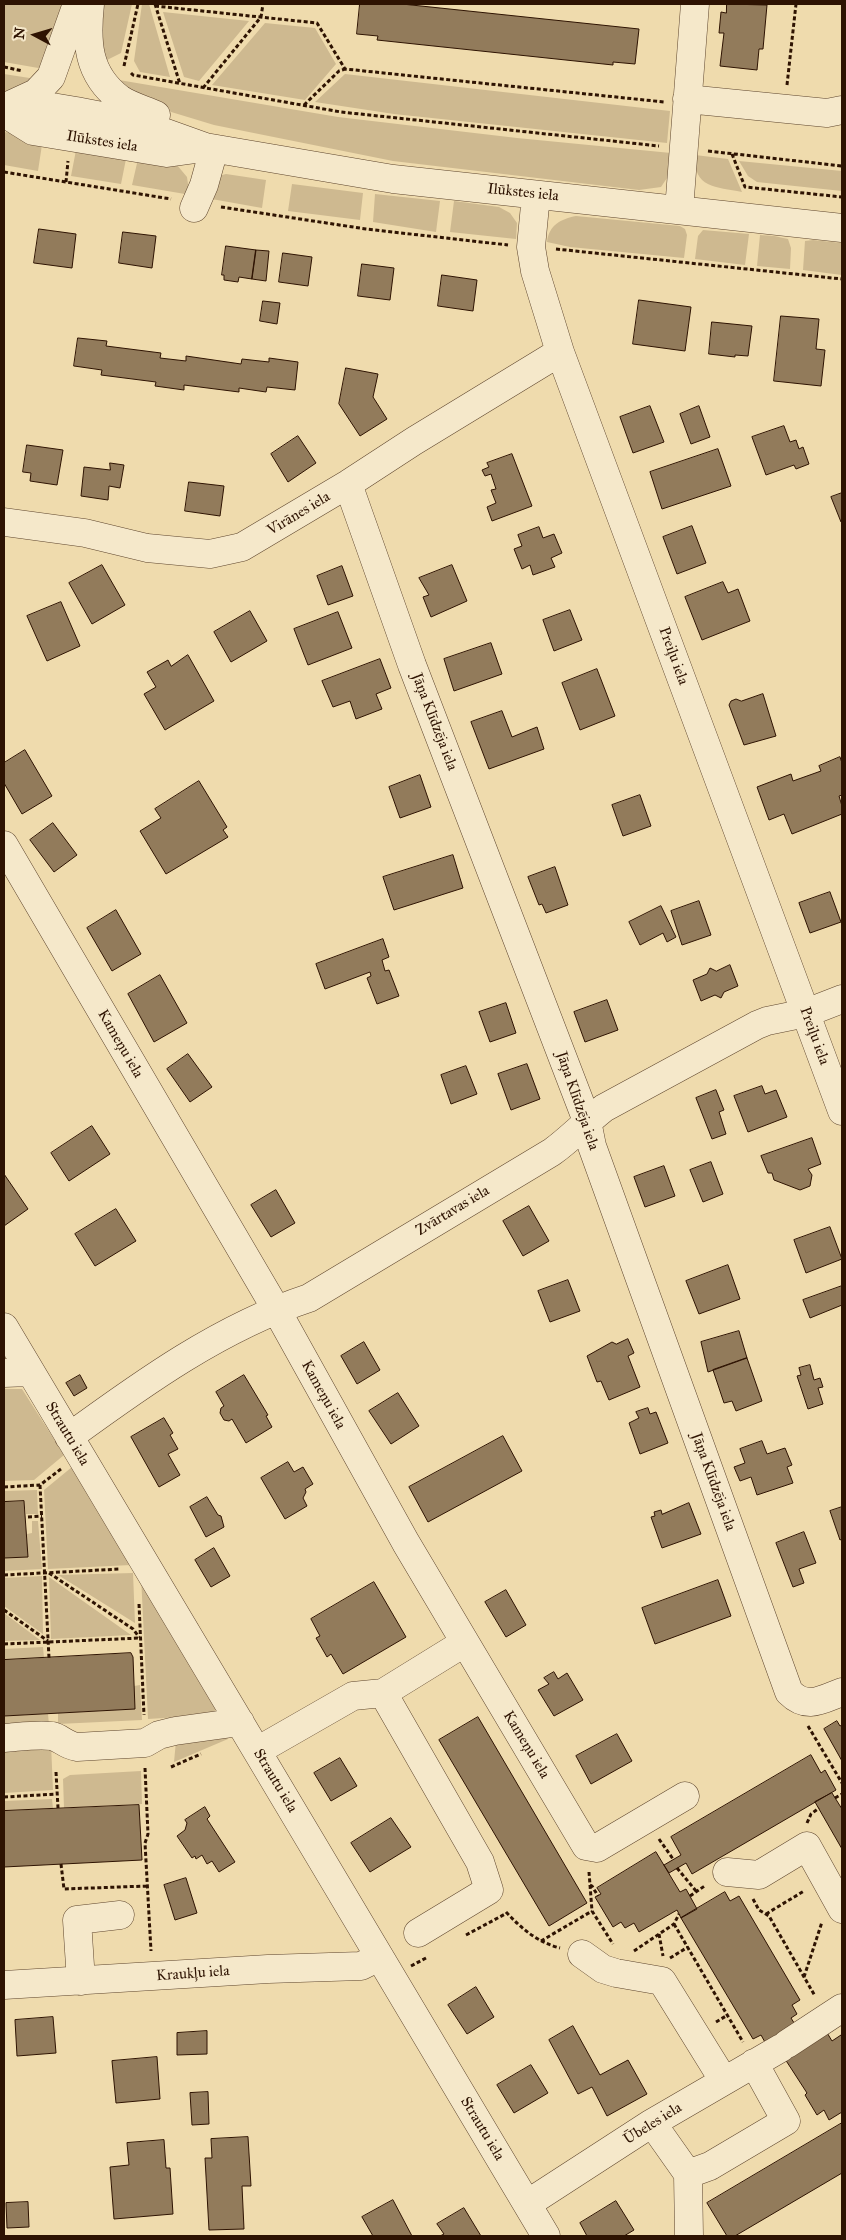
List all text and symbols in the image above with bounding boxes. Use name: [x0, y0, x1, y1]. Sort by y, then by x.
north arrow: [10, 10, 60, 60]
text: N: [11, 27, 29, 40]
street label: Ilūkstes iela: [65, 127, 139, 157]
street label: Ilūkstes iela: [486, 180, 560, 206]
street label: Virānes iela: [264, 488, 334, 540]
street label: Preiļu iela: [654, 625, 692, 687]
street label: Jāņa Klīdzēja iela: [407, 671, 461, 773]
street label: Preiļu iela: [795, 1005, 833, 1067]
street label: Kameņu iela: [93, 1007, 147, 1081]
street label: Jāņa Klīdzēja iela: [552, 1049, 602, 1153]
street label: Zvārtavas iela: [413, 1182, 493, 1240]
street label: Kameņu iela: [297, 1358, 349, 1432]
street label: Strautu iela: [41, 1399, 93, 1469]
street label: Jāņa Klīdzēja iela: [687, 1430, 739, 1534]
street label: Kameņu iela: [499, 1708, 553, 1782]
street label: Strautu iela: [249, 1746, 301, 1816]
street label: Kraukļu iela: [156, 1962, 230, 1986]
street label: Strautu iela: [456, 2094, 508, 2164]
street label: Ūbeles iela: [621, 2099, 685, 2149]

